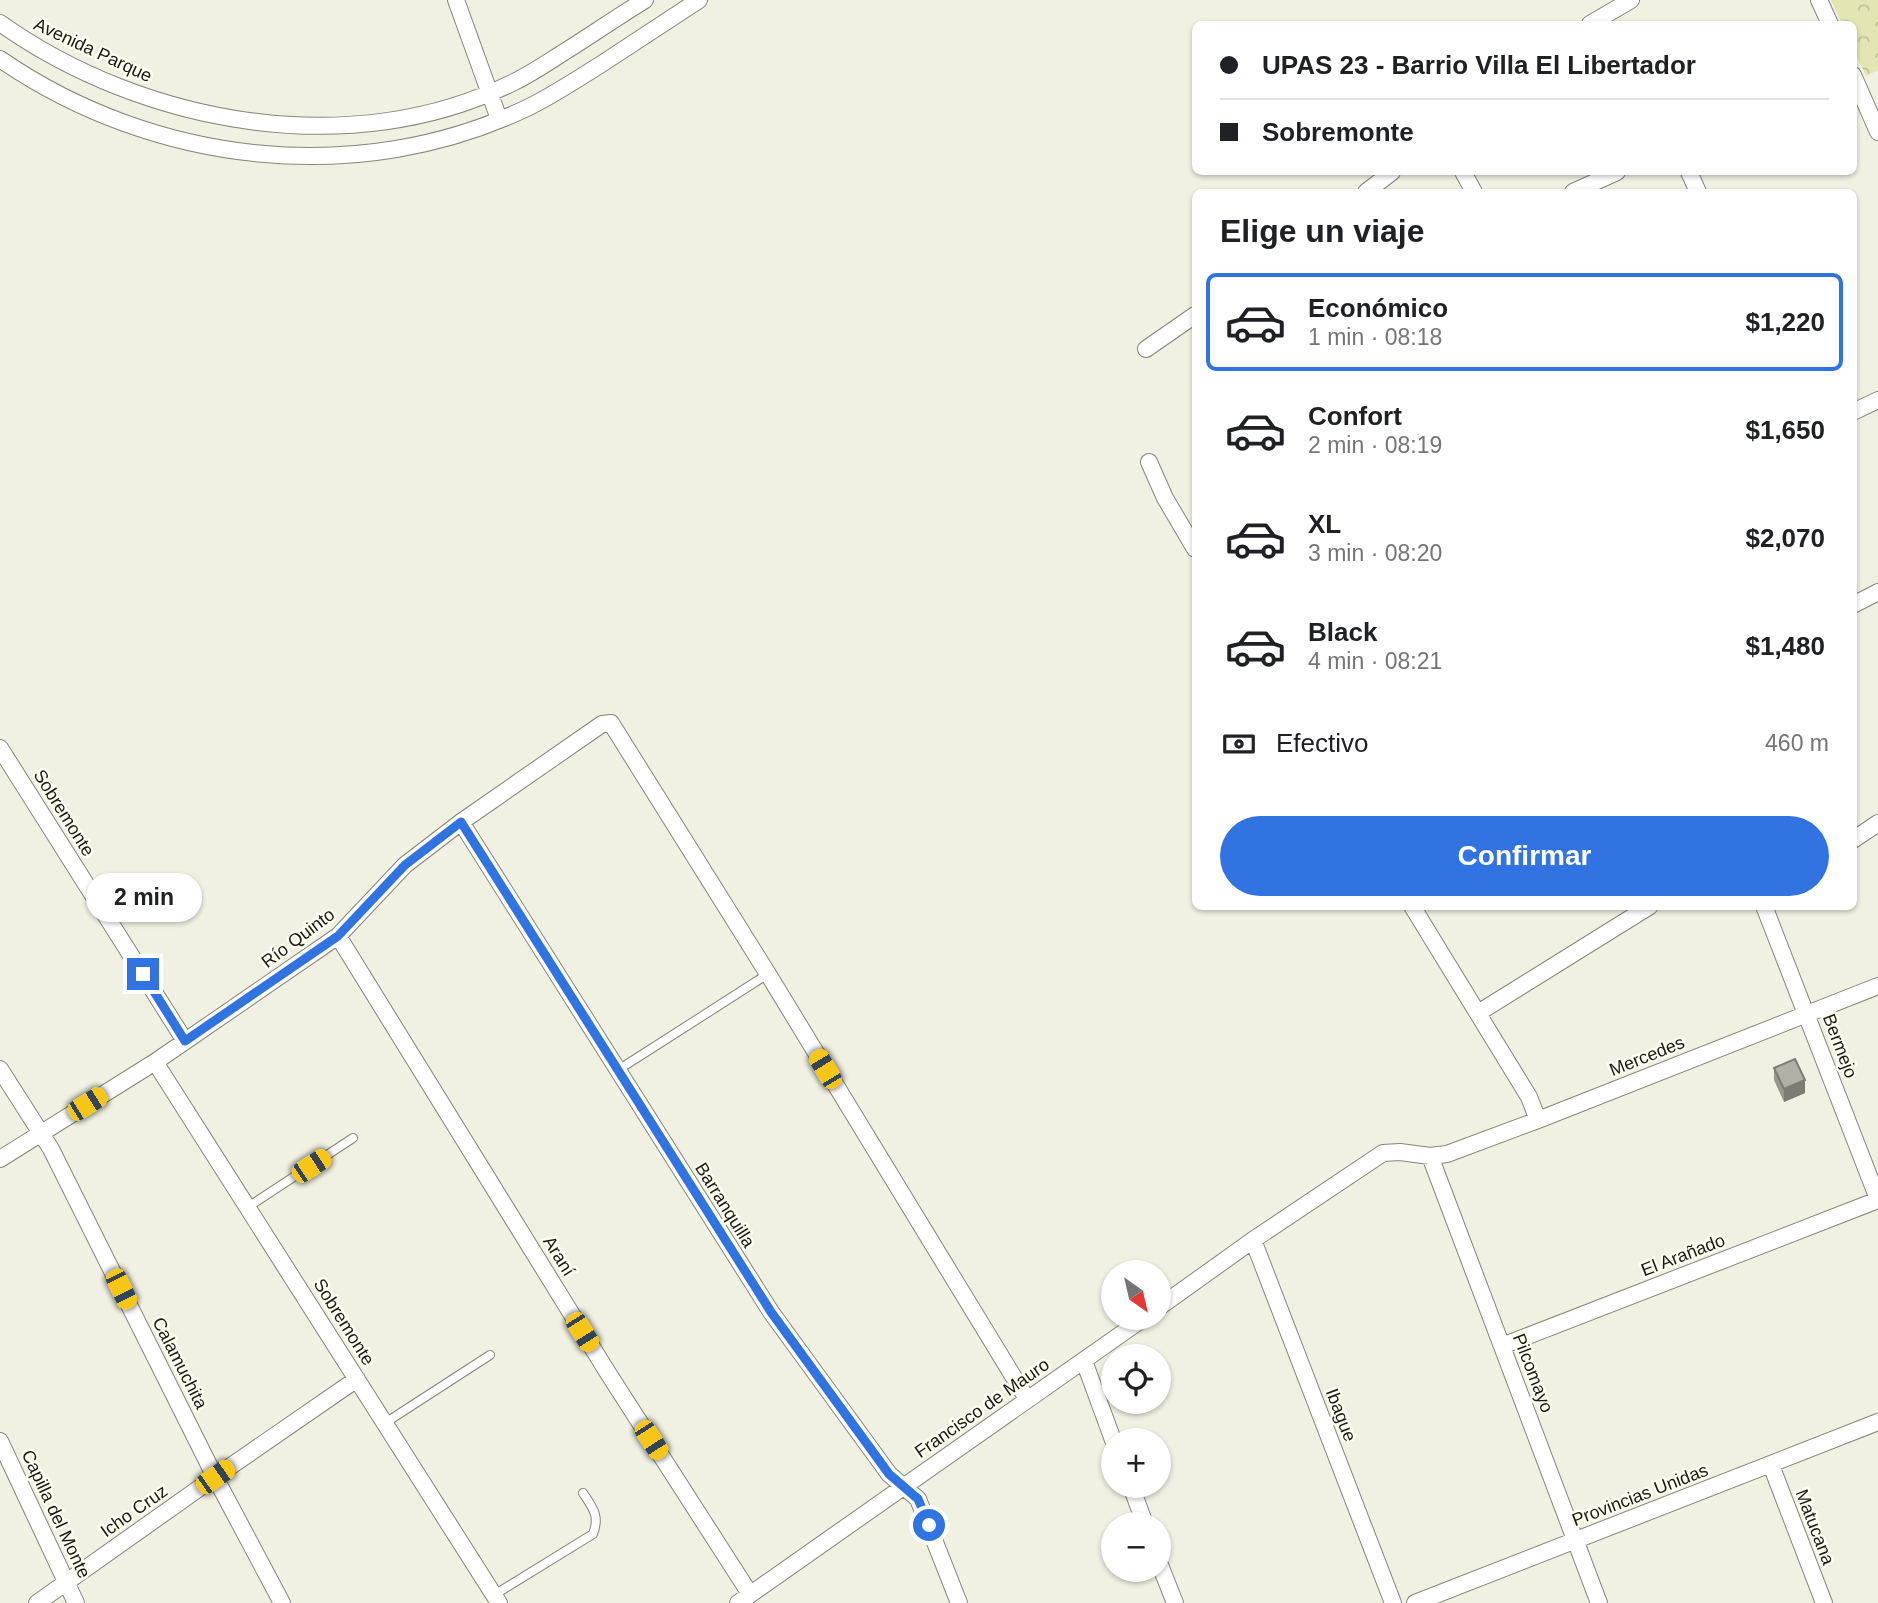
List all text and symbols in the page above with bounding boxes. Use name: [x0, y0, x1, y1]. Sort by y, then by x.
street label: Avenida Parque: [31, 14, 155, 86]
text: UPAS 23 - Barrio Villa El Libertador: [1262, 50, 1696, 80]
text: Sobremonte: [1262, 117, 1414, 147]
text: Elige un viaje: [1220, 213, 1425, 249]
icon: car: [1224, 291, 1287, 354]
text: Económico: [1308, 293, 1448, 323]
text: $1,220: [1745, 307, 1825, 337]
text: 1 min · 08:18: [1308, 324, 1442, 350]
icon: car: [1224, 399, 1287, 462]
text: Confort: [1308, 401, 1402, 431]
text: $1,650: [1745, 415, 1825, 445]
text: 2 min · 08:19: [1308, 432, 1442, 458]
icon: car: [1224, 507, 1287, 570]
text: XL: [1308, 509, 1341, 539]
text: $2,070: [1745, 523, 1825, 553]
text: 3 min · 08:20: [1308, 540, 1442, 566]
icon: car: [1224, 615, 1287, 678]
text: Black: [1308, 617, 1377, 647]
text: $1,480: [1745, 631, 1825, 661]
text: 4 min · 08:21: [1308, 648, 1442, 674]
icon: cash: [1220, 725, 1258, 763]
text: Efectivo: [1276, 728, 1369, 758]
text: 460 m: [1765, 730, 1829, 756]
street label: Sobremonte: [30, 766, 98, 860]
button: Confirmar: [1220, 816, 1829, 896]
callout: 2 min: [85, 872, 201, 922]
text: 2 min: [114, 884, 174, 910]
street label: Río Quinto: [258, 904, 338, 972]
route end: [127, 958, 159, 990]
street label: Bermejo: [1819, 1011, 1861, 1081]
street label: Mercedes: [1607, 1032, 1687, 1080]
car: [806, 1046, 845, 1092]
car: [64, 1084, 111, 1124]
car: [288, 1146, 335, 1186]
street label: Barranquilla: [691, 1159, 759, 1252]
street label: El Arañado: [1638, 1230, 1728, 1280]
street label: Araní: [539, 1232, 579, 1280]
north arrow: [1101, 1260, 1171, 1330]
map controls: [1101, 1260, 1171, 1582]
car: [103, 1266, 140, 1312]
street label: Sobremonte: [310, 1275, 378, 1369]
car: [562, 1309, 603, 1355]
street label: Calamuchita: [148, 1314, 212, 1413]
street label: Pilcomayo: [1509, 1331, 1557, 1415]
button: locate: [1101, 1344, 1171, 1414]
street label: Francisco de Mauro: [911, 1354, 1053, 1462]
street label: Ibague: [1322, 1386, 1360, 1444]
car: [631, 1417, 672, 1463]
button: +: [1101, 1428, 1171, 1498]
street label: Capilla del Monte: [18, 1447, 94, 1581]
car: [192, 1456, 239, 1498]
street label: Provincias Unidas: [1569, 1460, 1711, 1530]
street label: Icho Cruz: [97, 1481, 171, 1541]
street label: Matucana: [1791, 1487, 1839, 1568]
route start: [913, 1509, 945, 1541]
button: −: [1101, 1512, 1171, 1582]

